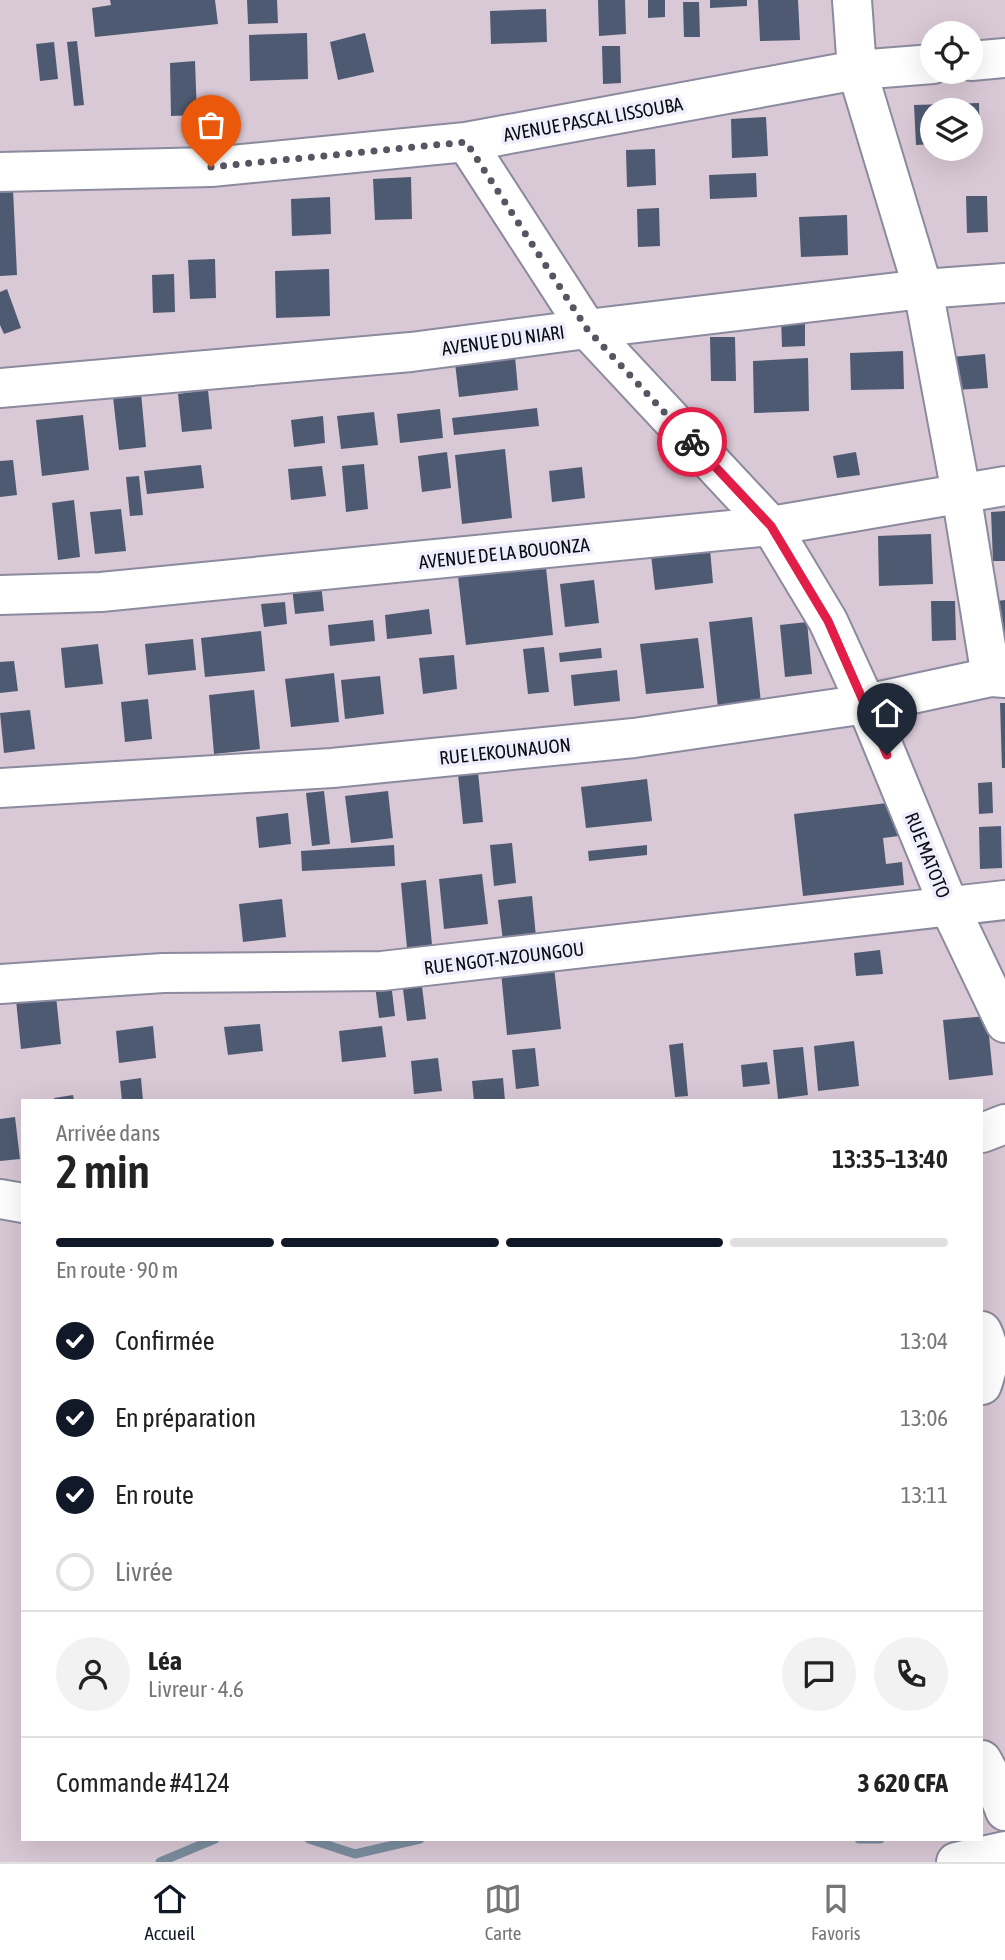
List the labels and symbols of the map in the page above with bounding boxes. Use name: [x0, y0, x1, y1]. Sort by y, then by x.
street label: AVENUE PASCAL LISSOUBA: [502, 92, 685, 146]
pin: [181, 95, 241, 167]
street label: AVENUE DU NIARI: [440, 321, 566, 359]
courier: [657, 407, 727, 477]
street label: AVENUE DE LA BOUONZA: [418, 533, 591, 573]
pin: [857, 683, 917, 755]
street label: RUE LEKOUNAUON: [438, 733, 572, 769]
street label: RUE MATOTO: [901, 809, 955, 901]
street label: RUE NGOT-NZOUNGOU: [423, 937, 585, 979]

